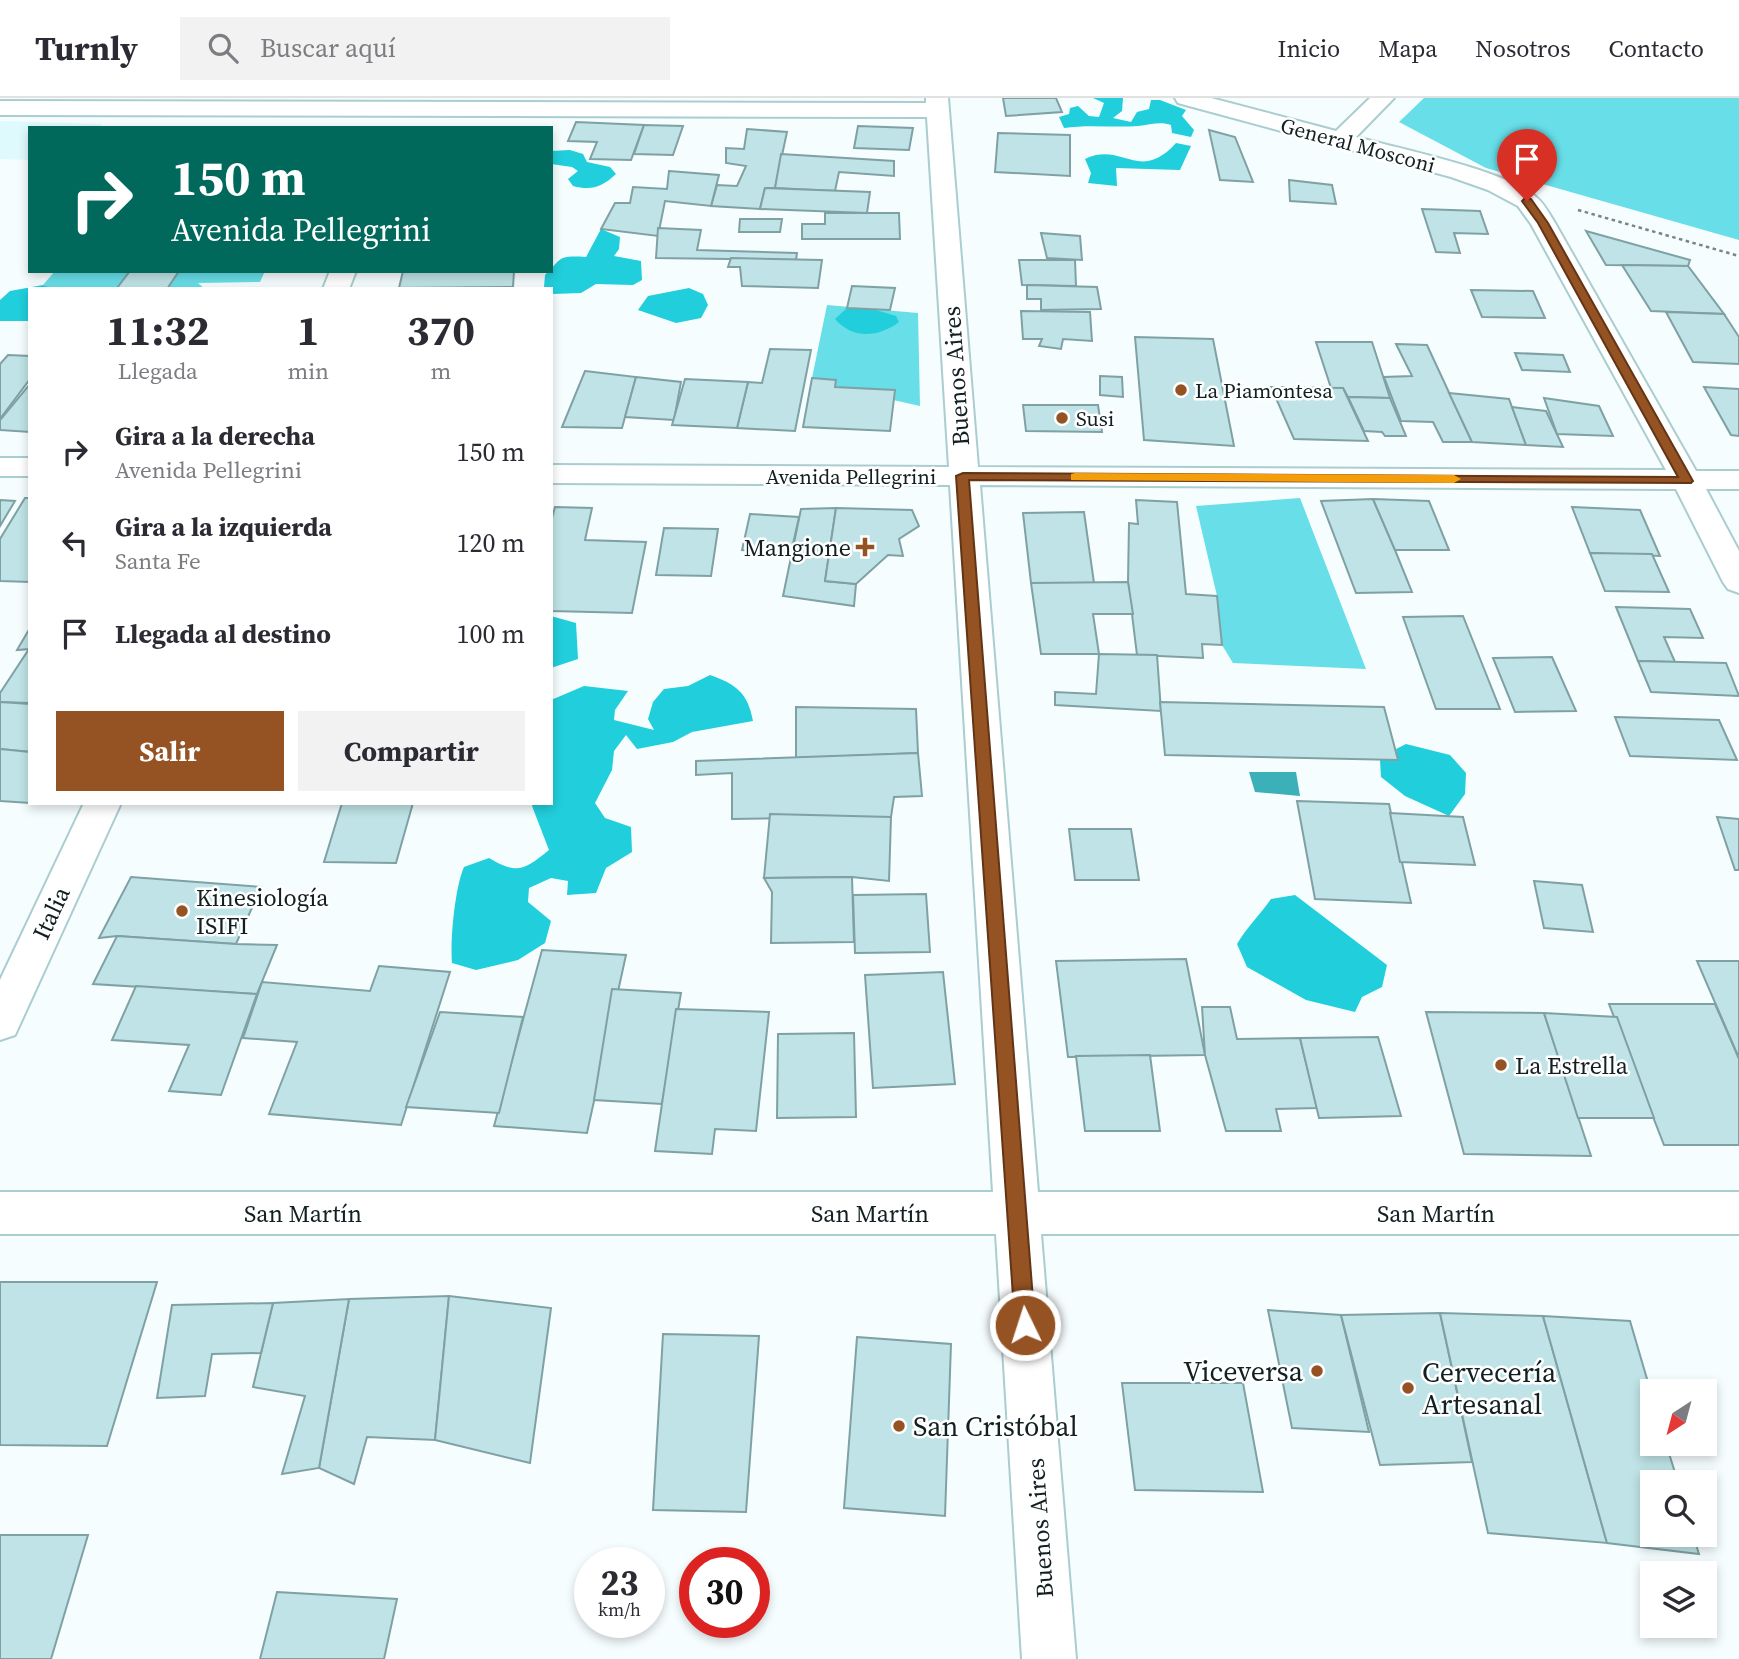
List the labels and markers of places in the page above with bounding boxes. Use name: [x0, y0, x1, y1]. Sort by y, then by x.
pin: [1497, 129, 1557, 201]
place label: La Piamontesa: [1195, 376, 1333, 405]
marker: La Piamontesa: [1173, 382, 1189, 398]
place label: Susi: [1076, 404, 1114, 433]
marker: Susi: [1054, 410, 1070, 426]
place label: Mangione: [744, 531, 851, 564]
marker: Mangione: [857, 539, 873, 555]
place label: Kinesiología ISIFI: [196, 881, 329, 942]
marker: Kinesiología ISIFI: [174, 903, 190, 919]
place label: La Estrella: [1515, 1049, 1629, 1082]
marker: La Estrella: [1493, 1057, 1509, 1073]
place label: Viceversa: [1183, 1352, 1304, 1390]
place label: Cervecería Artesanal: [1422, 1353, 1557, 1423]
marker: Viceversa: [1309, 1363, 1325, 1379]
marker: Cervecería Artesanal: [1400, 1380, 1416, 1396]
place label: San Cristóbal: [913, 1407, 1078, 1445]
marker: San Cristóbal: [891, 1418, 907, 1434]

